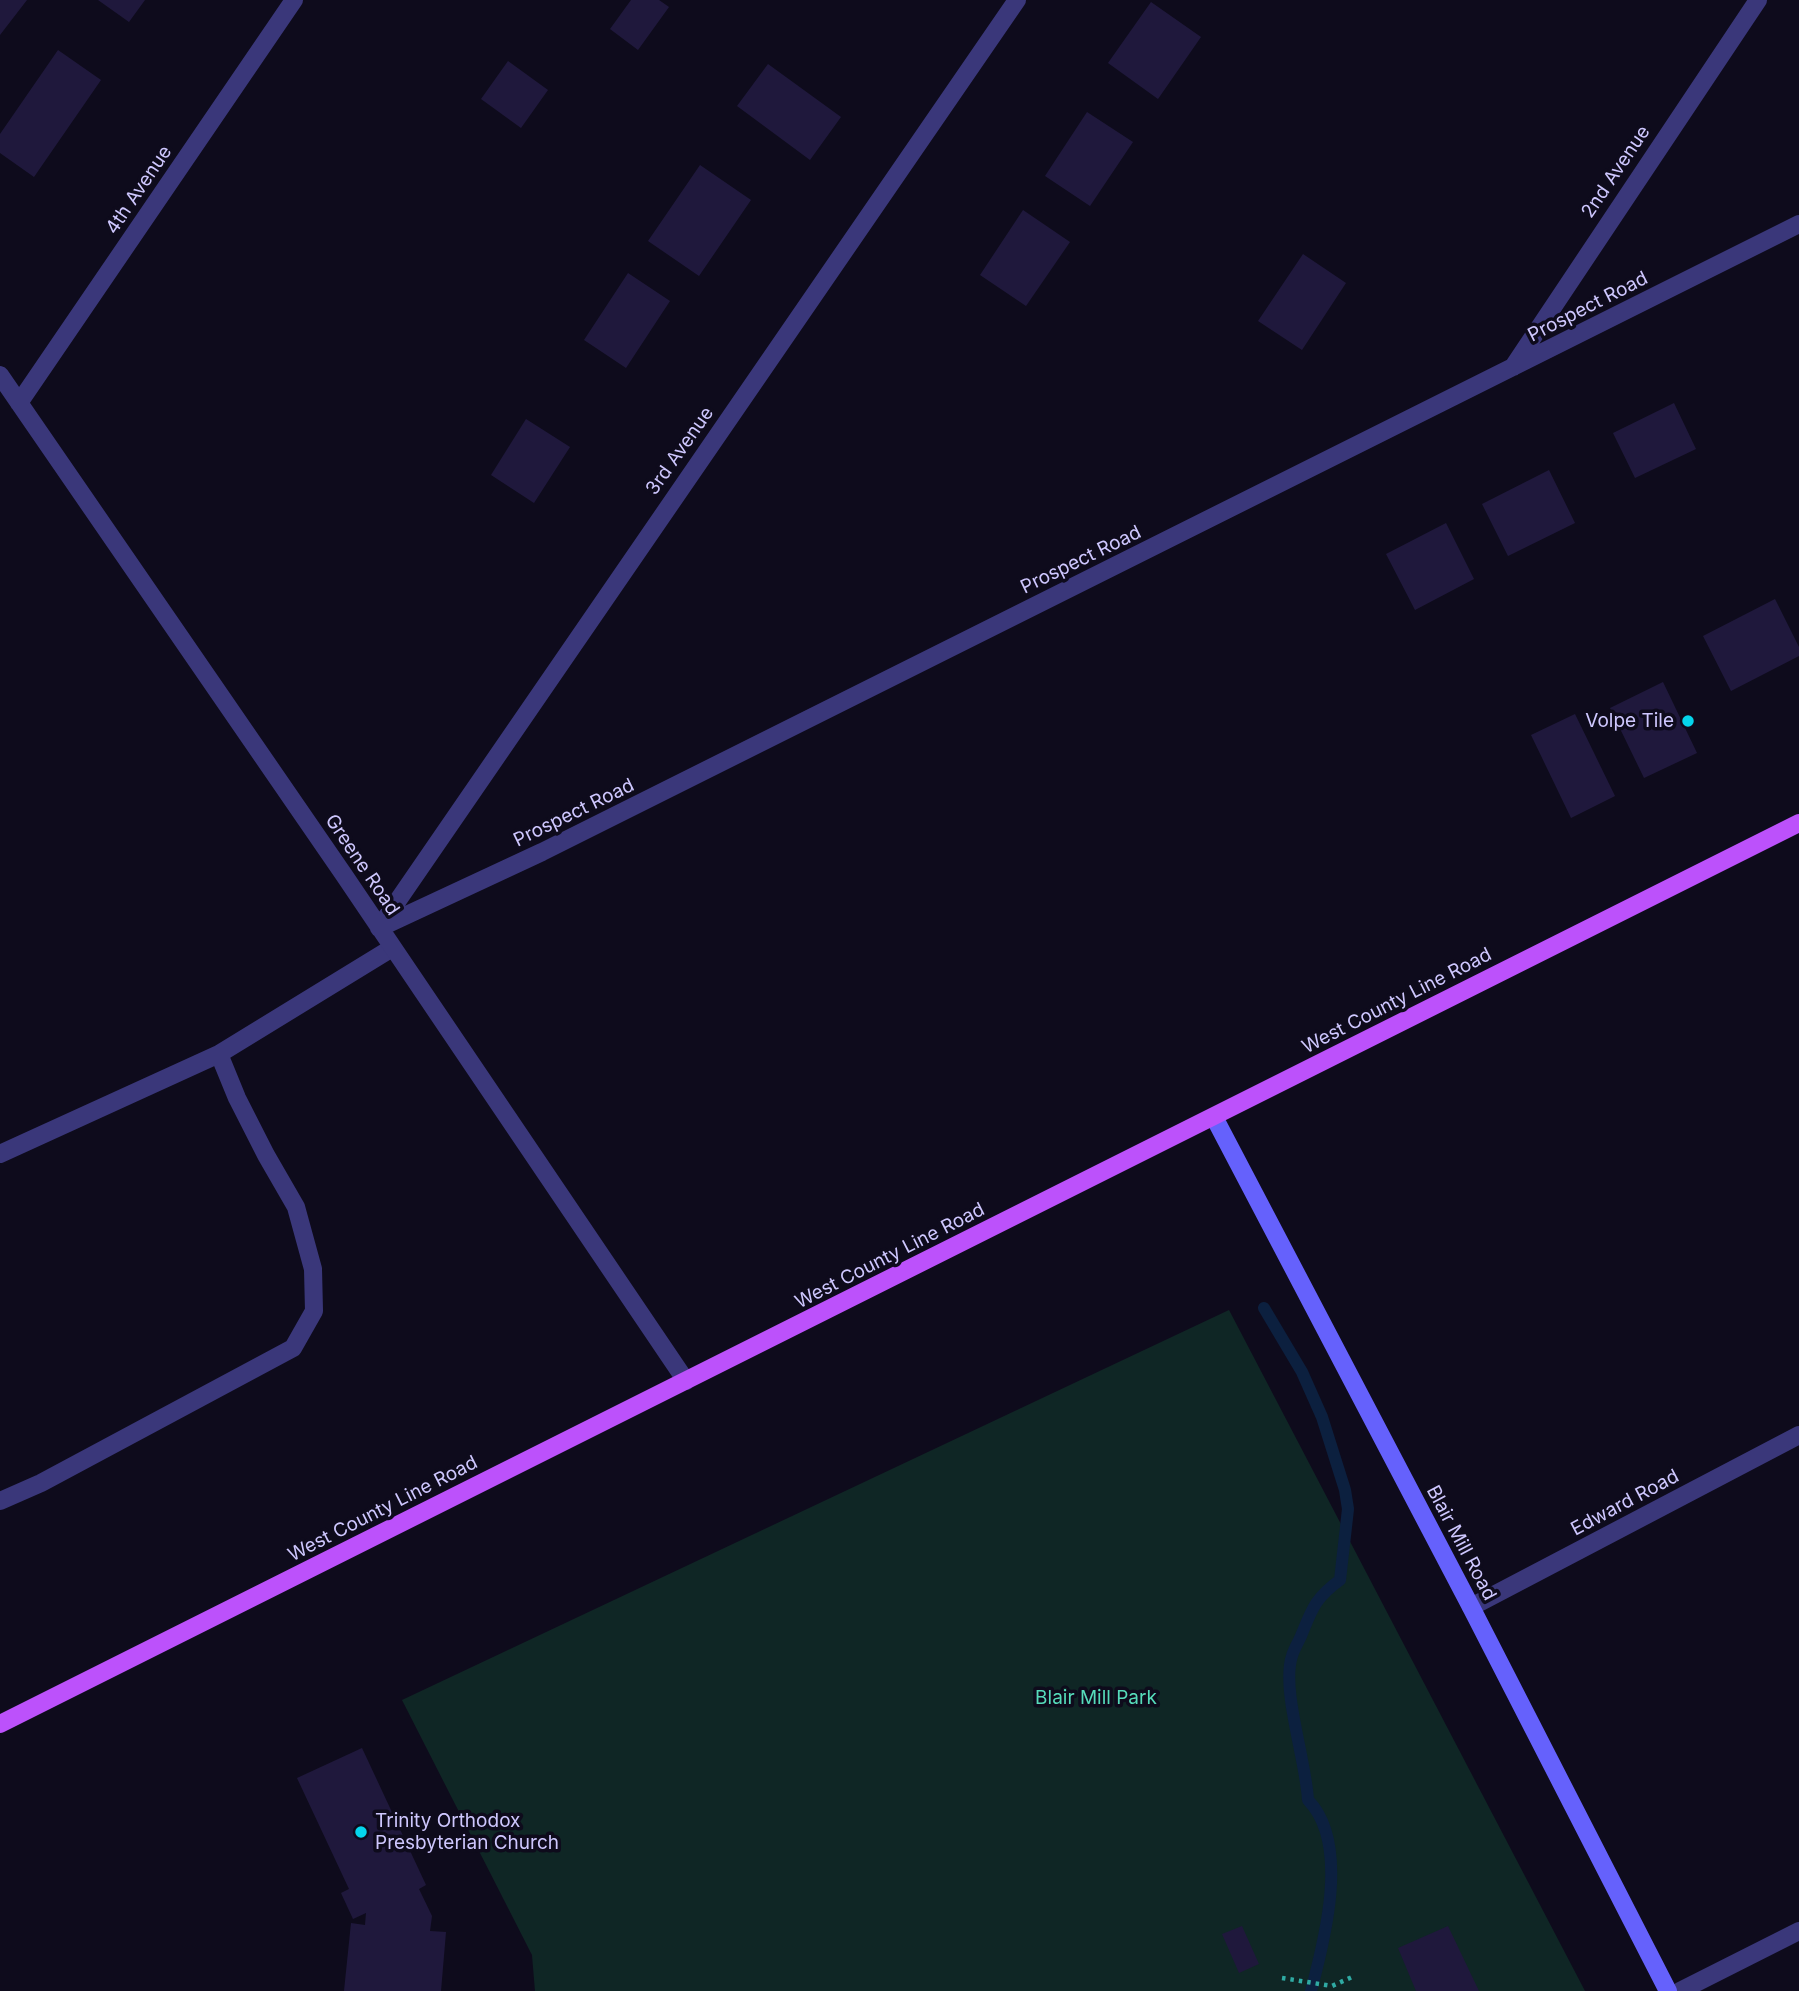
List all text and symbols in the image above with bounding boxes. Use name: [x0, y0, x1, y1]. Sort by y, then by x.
street label: 2nd Avenue: [1577, 121, 1655, 223]
street label: 4th Avenue: [101, 141, 177, 239]
street label: Prospect Road: [1524, 267, 1652, 347]
street label: 3rd Avenue: [641, 403, 719, 499]
street label: Prospect Road: [1017, 521, 1145, 599]
place label: Volpe Tile: [1585, 710, 1674, 732]
marker: Volpe Tile: [1680, 713, 1696, 729]
street label: Prospect Road: [510, 774, 638, 852]
street label: Greene Road: [320, 810, 404, 920]
street label: West County Line Road: [1298, 943, 1496, 1059]
street label: West County Line Road: [791, 1198, 989, 1314]
street label: West County Line Road: [284, 1451, 482, 1567]
street label: Edward Road: [1567, 1465, 1683, 1541]
street label: Blair Mill Road: [1421, 1482, 1501, 1604]
park label: Blair Mill Park: [1035, 1687, 1157, 1709]
place label: Trinity Orthodox Presbyterian Church: [375, 1810, 559, 1854]
marker: Trinity Orthodox Presbyterian Church: [353, 1824, 369, 1840]

